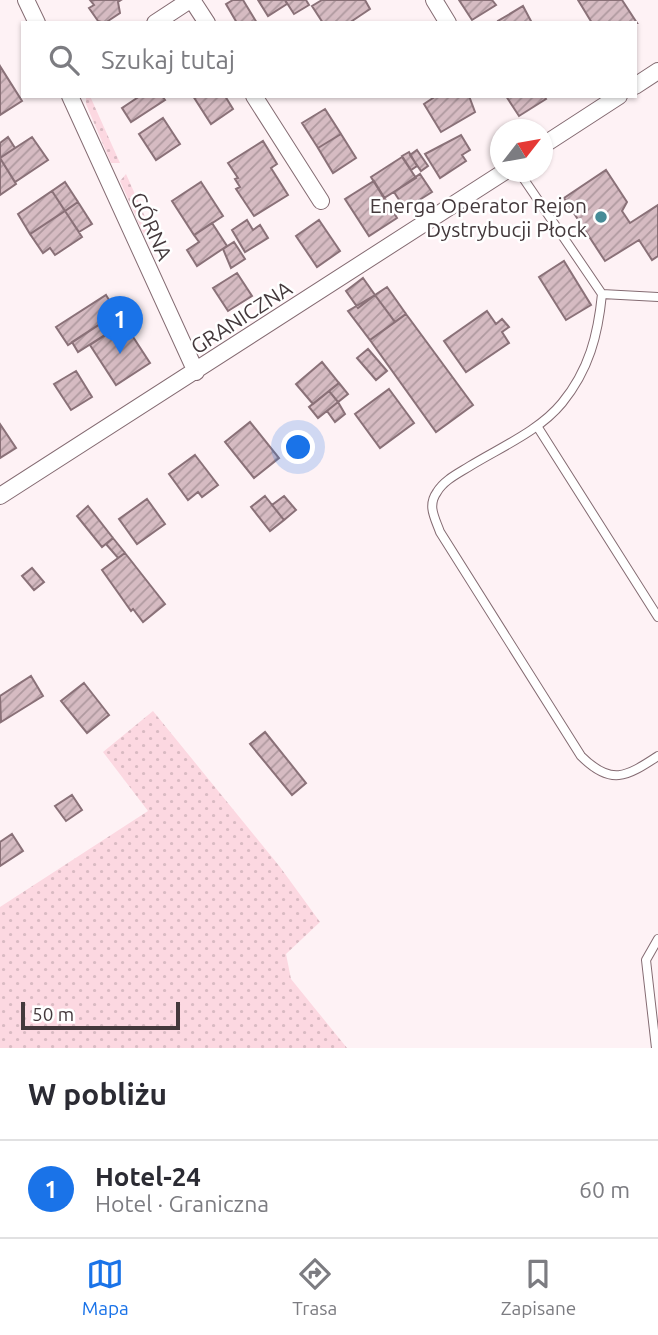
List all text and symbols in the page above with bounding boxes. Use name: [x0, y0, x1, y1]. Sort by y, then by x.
search box: [21, 21, 637, 98]
icon: search: [45, 41, 83, 79]
text: Szukaj tutaj: [101, 45, 235, 74]
north arrow: [490, 119, 553, 182]
street label: GÓRNA: [126, 188, 178, 264]
place label: Energa Operator Rejon Dystrybucji Płock: [370, 193, 587, 241]
marker: Energa Operator Rejon Dystrybucji Płock: [593, 209, 609, 225]
street label: GRANICZNA: [186, 275, 296, 358]
pin: 1: [97, 296, 143, 354]
your location: [281, 430, 315, 464]
scale bar: [21, 999, 180, 1031]
text: 50 m: [32, 1003, 74, 1025]
text: W pobliżu: [28, 1077, 167, 1111]
text: Hotel-24: [95, 1162, 201, 1191]
text: 1: [45, 1177, 57, 1202]
text: 60 m: [579, 1177, 630, 1202]
text: Hotel · Graniczna: [95, 1191, 269, 1216]
tab: Mapa: [82, 1255, 129, 1319]
tab: Trasa: [292, 1255, 337, 1319]
tab: Zapisane: [501, 1255, 576, 1319]

